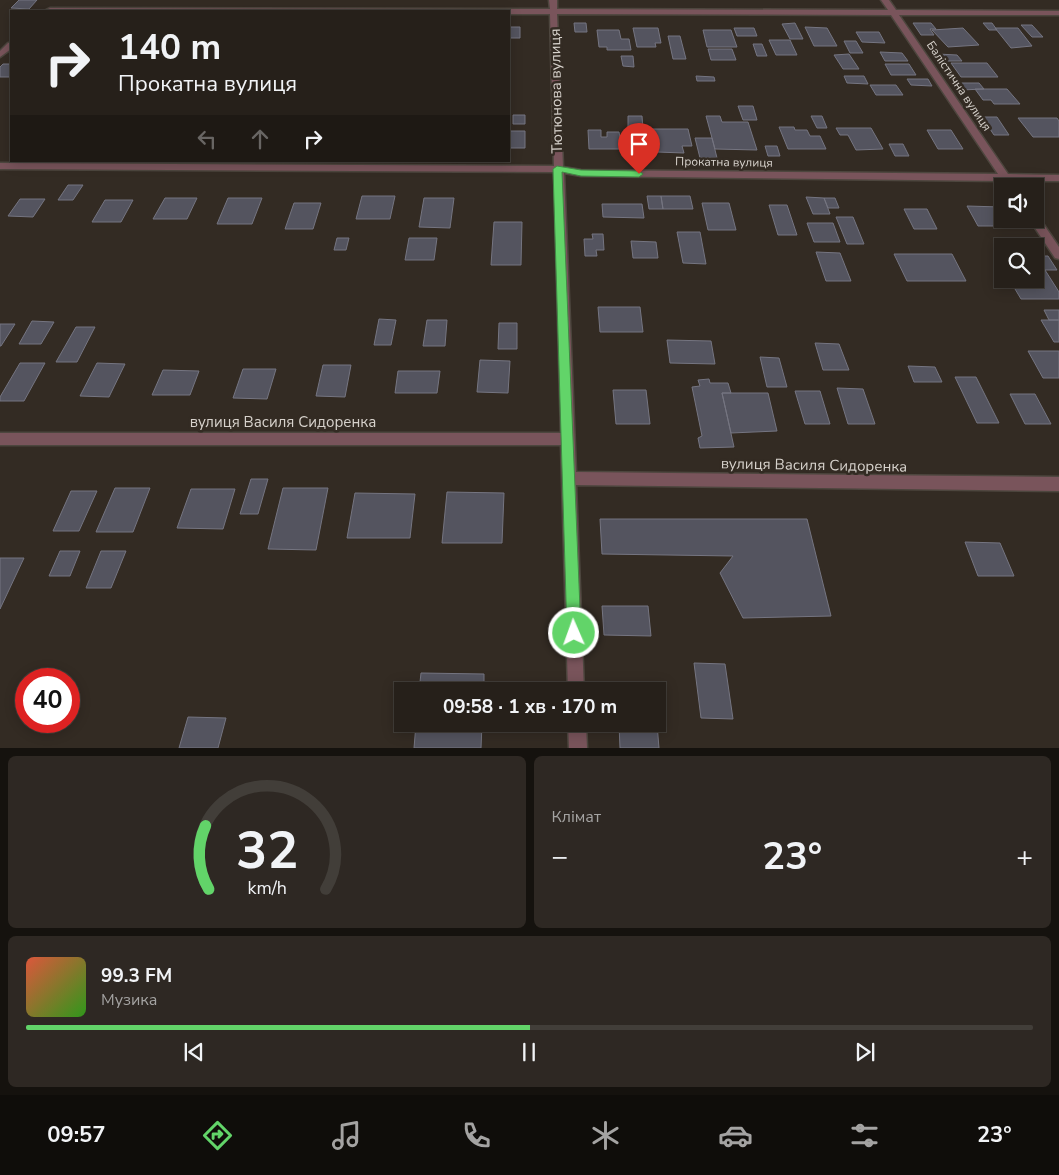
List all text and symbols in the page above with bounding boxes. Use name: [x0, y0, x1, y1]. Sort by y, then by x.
text: 140 m: [118, 24, 221, 71]
street label: Тютюнова вулиця: [545, 28, 567, 154]
icon: right: [35, 30, 100, 95]
street label: Балістична вулиця: [923, 38, 995, 134]
text: Прокатна вулиця: [118, 69, 297, 99]
pin: [618, 123, 660, 174]
icon: left: [193, 125, 221, 153]
icon: ahead: [246, 125, 274, 153]
icon: right: [299, 125, 327, 153]
icon: arrive: [625, 130, 653, 158]
street label: Прокатна вулиця: [675, 153, 773, 171]
map controls: [994, 178, 1044, 288]
button: sound: [994, 178, 1044, 228]
button: search: [994, 238, 1044, 288]
street label: вулиця Василя Сидоренка: [190, 412, 376, 432]
street label: вулиця Василя Сидоренка: [721, 453, 907, 477]
position arrow: [547, 606, 599, 658]
speed limit sign: 40: [15, 668, 80, 733]
text: 09:58 · 1 хв · 170 m: [443, 694, 617, 720]
text: Клімат: [552, 806, 601, 828]
text: 32: [236, 815, 298, 886]
text: 23°: [762, 831, 822, 882]
text: −: [552, 838, 568, 876]
text: +: [1016, 838, 1033, 876]
text: km/h: [247, 876, 286, 900]
text: 99.3 FM: [101, 963, 172, 989]
text: Музика: [101, 989, 157, 1011]
icon: previous: [180, 1038, 208, 1066]
icon: pause: [515, 1038, 543, 1066]
icon: next: [851, 1038, 879, 1066]
icon: directions: [200, 1118, 235, 1153]
icon: music: [329, 1118, 364, 1153]
icon: phone: [459, 1118, 494, 1153]
icon: climate: [588, 1118, 623, 1153]
icon: car: [718, 1118, 753, 1153]
icon: filters: [847, 1118, 882, 1153]
text: 09:57: [47, 1120, 106, 1150]
text: 23°: [977, 1120, 1012, 1150]

